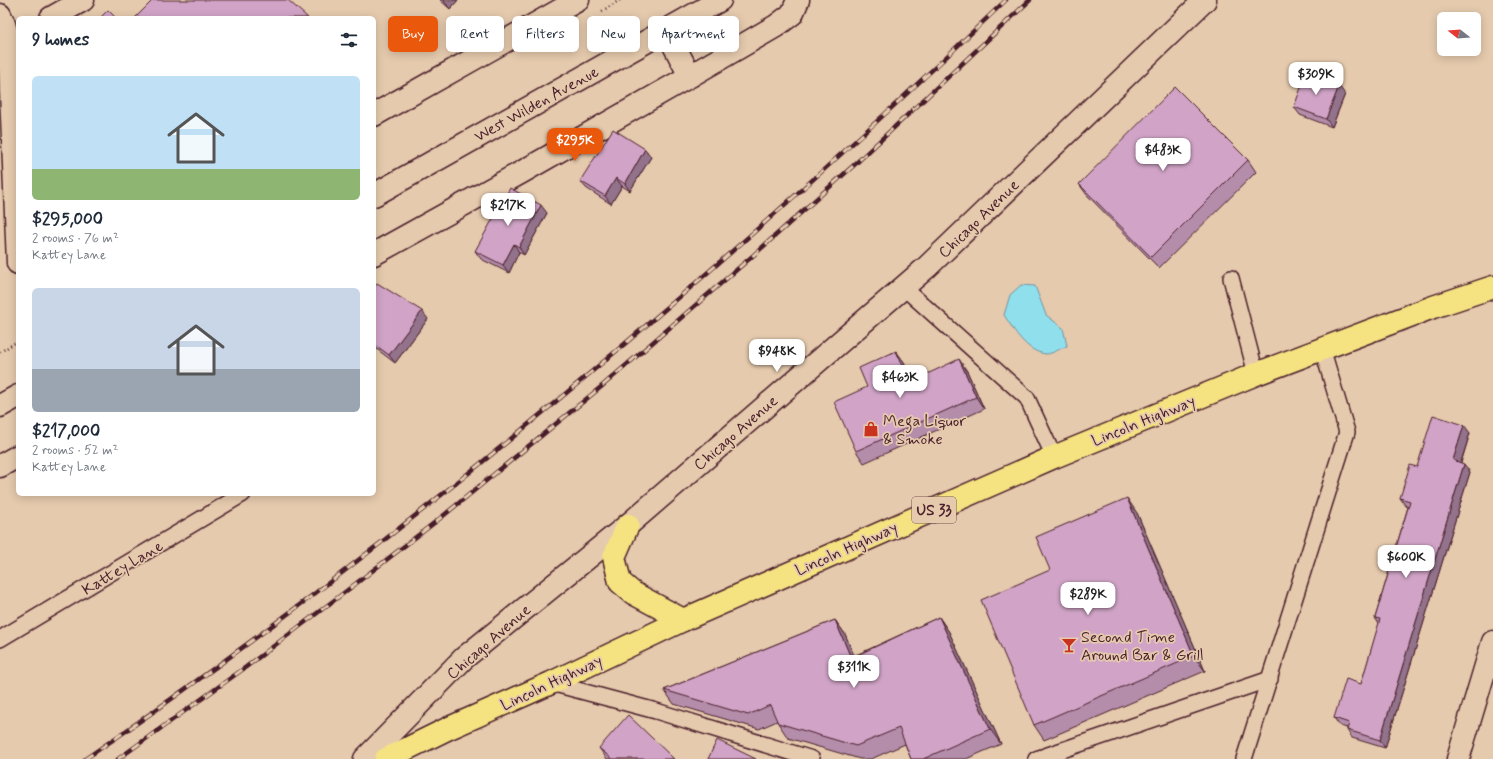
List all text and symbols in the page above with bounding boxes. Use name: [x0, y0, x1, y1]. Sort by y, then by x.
north arrow: [1437, 12, 1481, 56]
map controls: [1437, 12, 1481, 56]
chip: Buy: [388, 16, 438, 52]
chip: Rent: [446, 16, 504, 52]
chip: Filters: [512, 16, 579, 52]
chip: New: [587, 16, 640, 52]
chip: Apartment: [648, 16, 739, 52]
text: 9 homes: [32, 29, 89, 51]
icon: filters: [338, 29, 360, 51]
street label: West Wilden Avenue: [471, 61, 603, 147]
pin: $309K: [1288, 62, 1344, 96]
text: $309K: [1298, 66, 1334, 83]
icon: home: [160, 102, 232, 174]
pin: $295K: [547, 128, 603, 162]
text: $295K: [556, 132, 594, 149]
pin: $483K: [1135, 138, 1191, 172]
text: $483K: [1145, 142, 1181, 159]
street label: Chicago Avenue: [934, 175, 1024, 263]
pin: $217K: [480, 193, 536, 227]
text: $217K: [490, 197, 526, 214]
text: $295,000: [32, 208, 103, 230]
text: 2 rooms · 76 m²: [32, 230, 119, 247]
text: Kattey Lane: [32, 247, 106, 264]
icon: home: [160, 314, 232, 386]
pin: $948K: [749, 339, 805, 373]
text: $948K: [758, 343, 796, 360]
pin: $463K: [872, 365, 928, 399]
text: $463K: [882, 369, 918, 386]
street label: Chicago Avenue: [689, 391, 783, 476]
street label: Lincoln Highway: [1089, 391, 1198, 452]
place label: Mega Liquor & Smoke: [883, 411, 966, 450]
text: $217,000: [32, 420, 100, 442]
shop icon: Mega Liquor & Smoke: [862, 420, 880, 438]
text: 2 rooms · 52 m²: [32, 442, 118, 459]
text: Kattey Lane: [32, 459, 106, 476]
road number: US 33: [912, 497, 956, 523]
street label: Lincoln Highway: [792, 517, 901, 581]
street label: Kattey Lane: [78, 536, 168, 601]
pin: $600K: [1378, 545, 1434, 579]
text: $600K: [1387, 549, 1425, 566]
pin: $289K: [1060, 582, 1116, 616]
text: $289K: [1069, 586, 1107, 603]
street label: Chicago Avenue: [442, 600, 536, 685]
place label: Second Time Around Bar & Grill: [1081, 627, 1204, 666]
bar icon: Second Time Around Bar & Grill: [1060, 636, 1078, 654]
street label: Lincoln Highway: [497, 651, 606, 716]
pin: $311K: [826, 655, 882, 689]
text: $311K: [837, 659, 871, 676]

